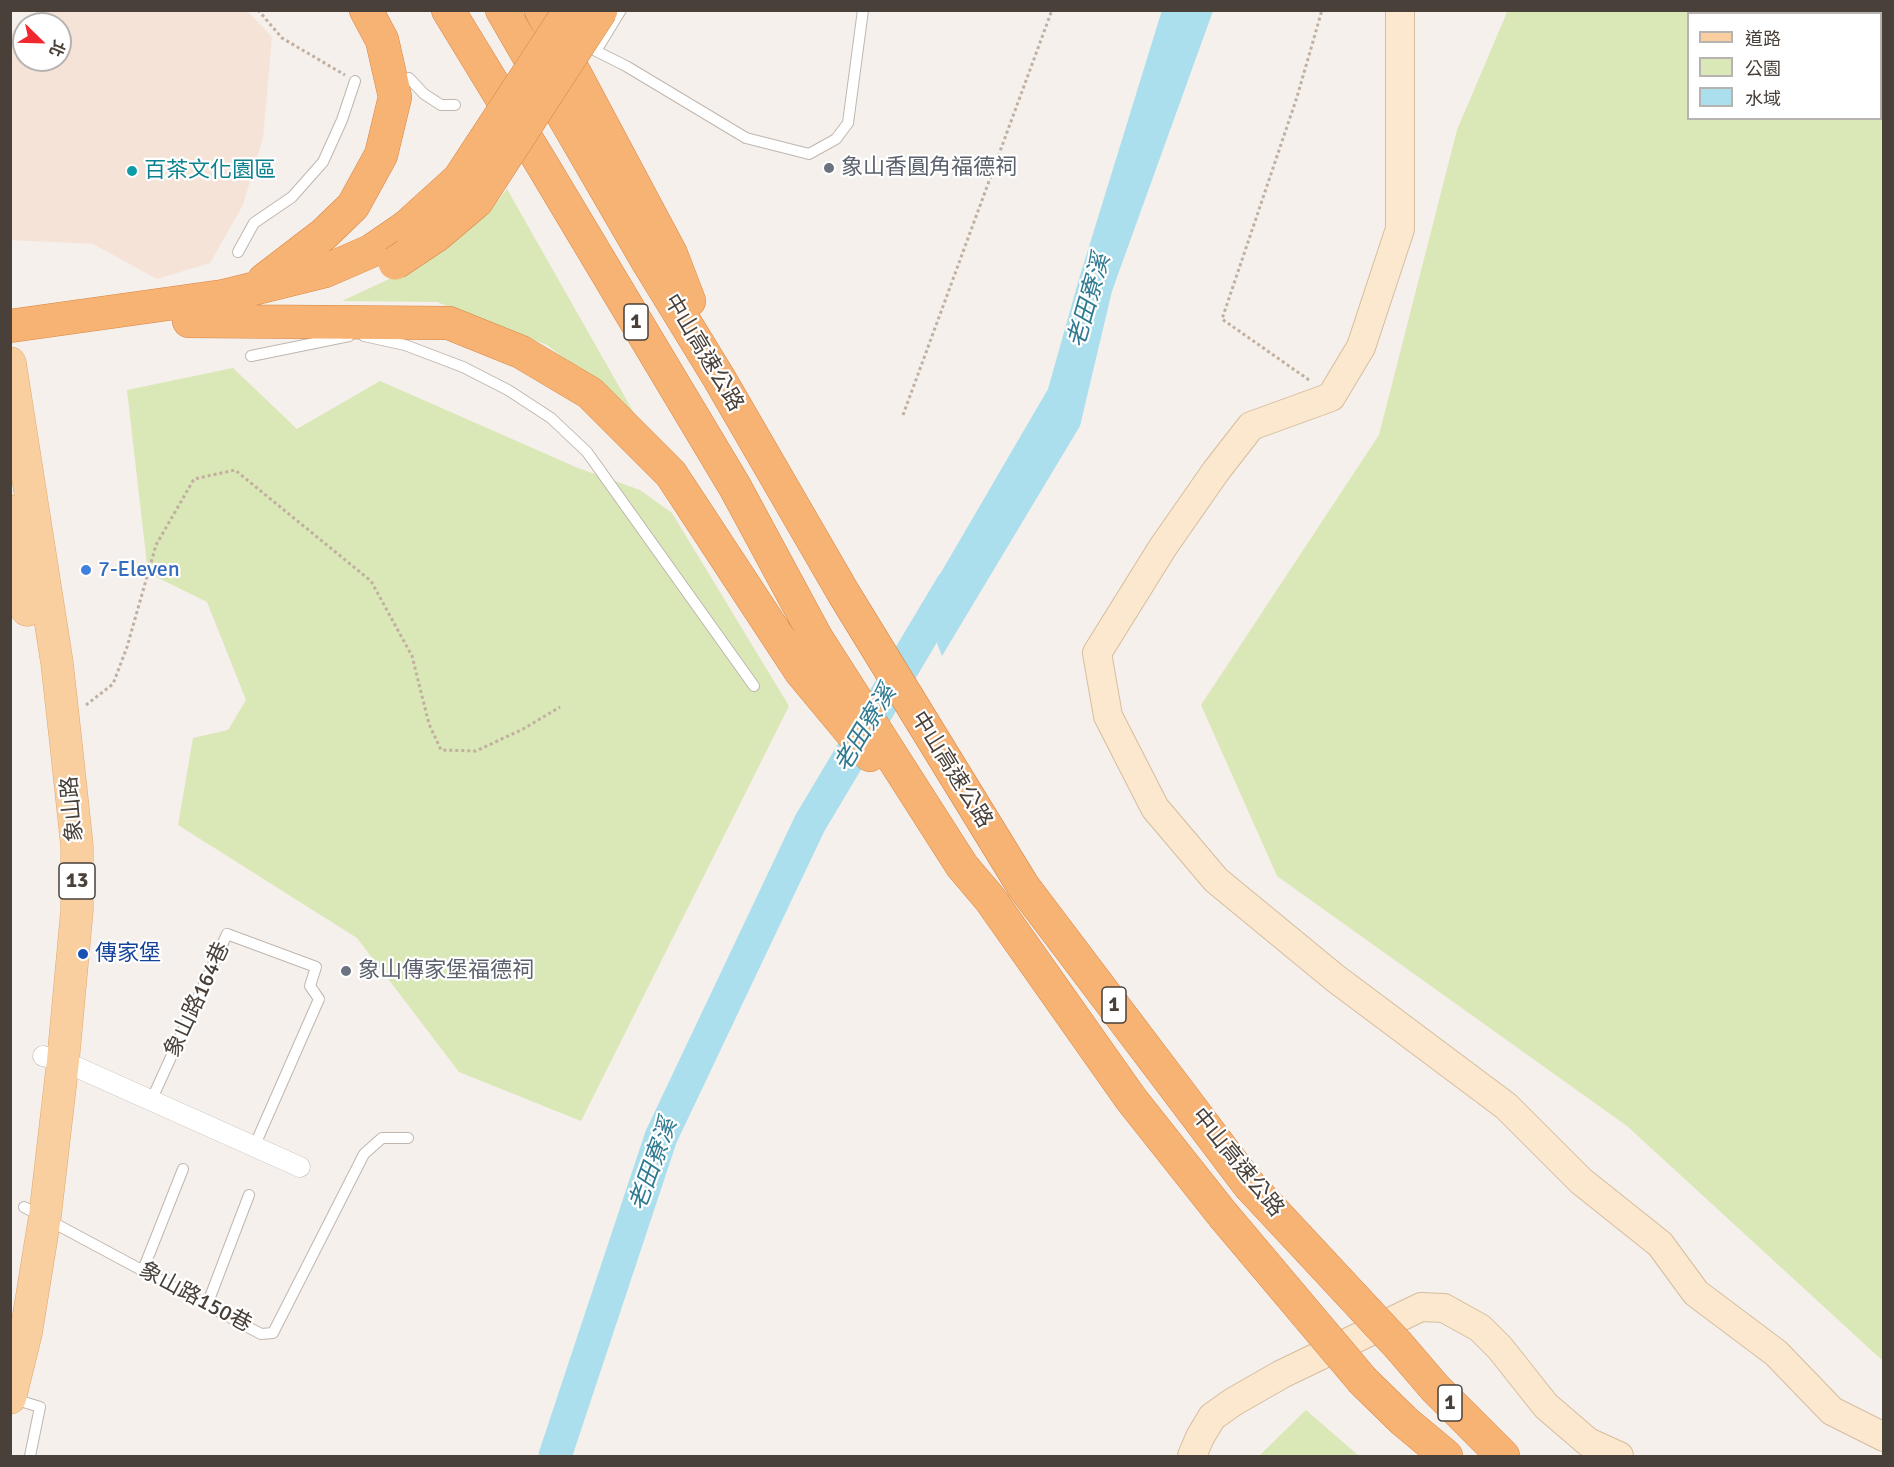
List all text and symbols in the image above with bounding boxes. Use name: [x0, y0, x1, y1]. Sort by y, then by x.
north arrow: [12, 12, 72, 72]
legend: [1687, 12, 1882, 120]
text: 道路: [1745, 28, 1781, 50]
text: 北: [44, 37, 69, 60]
text: 公園: [1745, 58, 1781, 80]
text: 水域: [1745, 88, 1781, 110]
place label: 象山香圓角福德祠: [841, 155, 1017, 181]
place label: 百茶文化園區: [144, 158, 276, 184]
marker: 象山香圓角福德祠: [822, 161, 836, 175]
marker: 百茶文化園區: [125, 164, 139, 178]
water label: 老田寮溪: [1063, 251, 1117, 351]
street label: 中山高速公路: [658, 290, 748, 416]
road number: 1: [624, 304, 648, 340]
place label: 7-Eleven: [98, 557, 180, 583]
marker: 7-Eleven: [79, 563, 93, 577]
water label: 老田寮溪: [829, 680, 903, 778]
street label: 中山高速公路: [905, 707, 997, 833]
street label: 象山路: [57, 775, 89, 843]
road number: 13: [59, 863, 95, 899]
street label: 象山路164巷: [160, 938, 236, 1062]
place label: 傳家堡: [95, 941, 161, 967]
marker: 傳家堡: [76, 947, 90, 961]
place label: 象山傳家堡福德祠: [358, 958, 534, 984]
marker: 象山傳家堡福德祠: [339, 964, 353, 978]
road number: 1: [1102, 987, 1126, 1023]
street label: 中山高速公路: [1185, 1103, 1289, 1223]
water label: 老田寮溪: [624, 1115, 684, 1215]
street label: 象山路150巷: [134, 1257, 256, 1339]
road number: 1: [1438, 1385, 1462, 1421]

